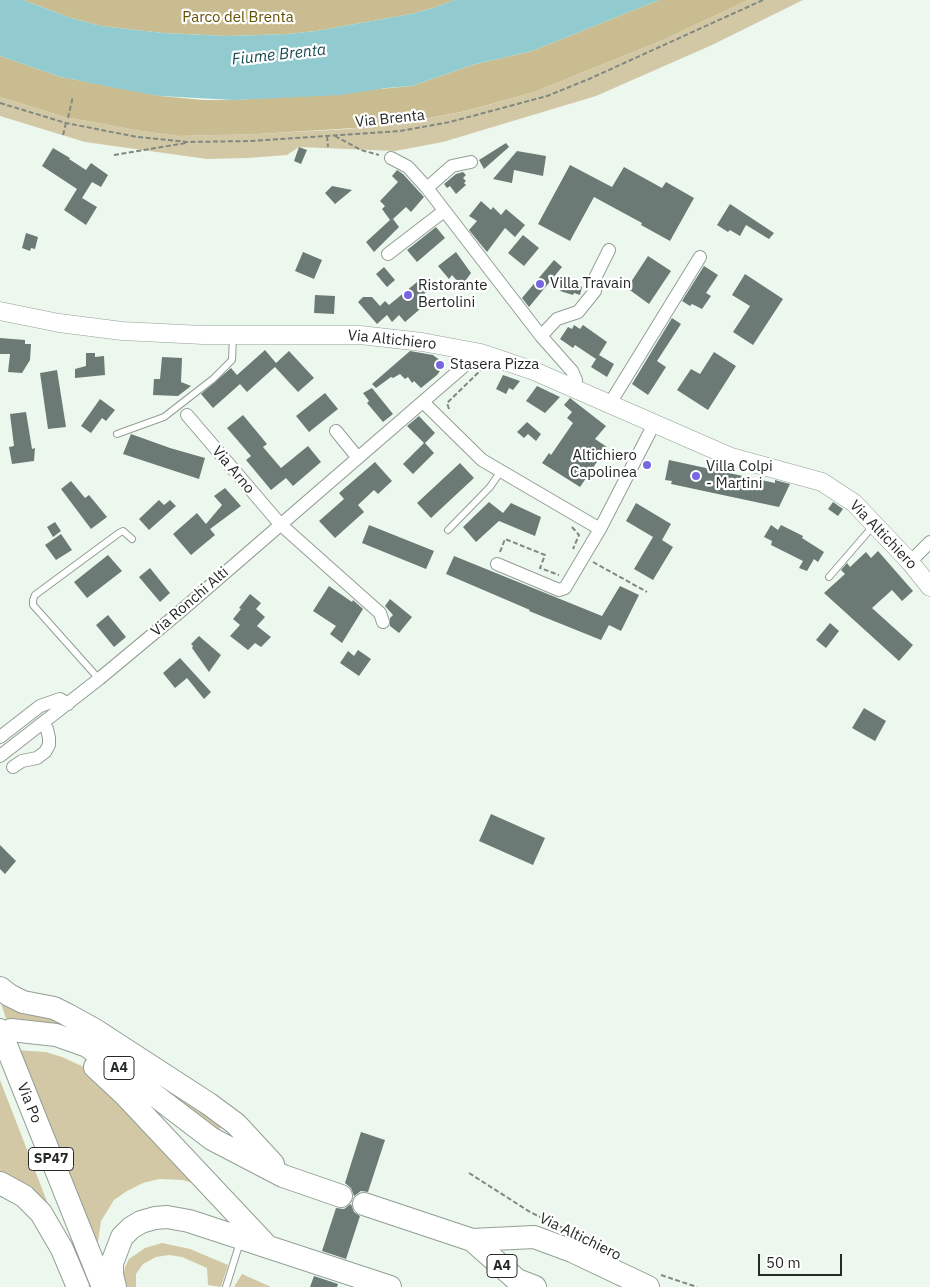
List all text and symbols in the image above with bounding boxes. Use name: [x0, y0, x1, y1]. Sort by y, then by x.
park label: Parco del Brenta: [182, 9, 294, 27]
water label: Fiume Brenta: [231, 40, 327, 70]
street label: Via Brenta: [354, 106, 426, 132]
place label: Villa Travain: [550, 275, 631, 293]
place label: Ristorante Bertolini: [418, 277, 488, 312]
marker: Villa Travain: [534, 278, 546, 290]
marker: Ristorante Bertolini: [402, 289, 414, 301]
street label: Via Altichiero: [347, 326, 437, 354]
place label: Stasera Pizza: [450, 356, 539, 374]
marker: Stasera Pizza: [434, 359, 446, 371]
street label: Via Arno: [208, 443, 258, 497]
place label: Altichiero Capolinea: [570, 447, 637, 482]
place label: Villa Colpi - Martini: [706, 458, 773, 493]
marker: Altichiero Capolinea: [641, 459, 653, 471]
marker: Villa Colpi - Martini: [690, 470, 702, 482]
street label: Via Altichiero: [846, 497, 920, 573]
street label: Via Ronchi Alti: [148, 563, 232, 641]
road number: A4: [104, 1056, 134, 1080]
street label: Via Po: [13, 1080, 45, 1126]
road number: SP47: [28, 1148, 74, 1170]
street label: Via Altichiero: [536, 1209, 624, 1265]
scale bar: [760, 1244, 844, 1276]
text: 50 m: [766, 1253, 801, 1272]
road number: A4: [487, 1254, 517, 1278]

